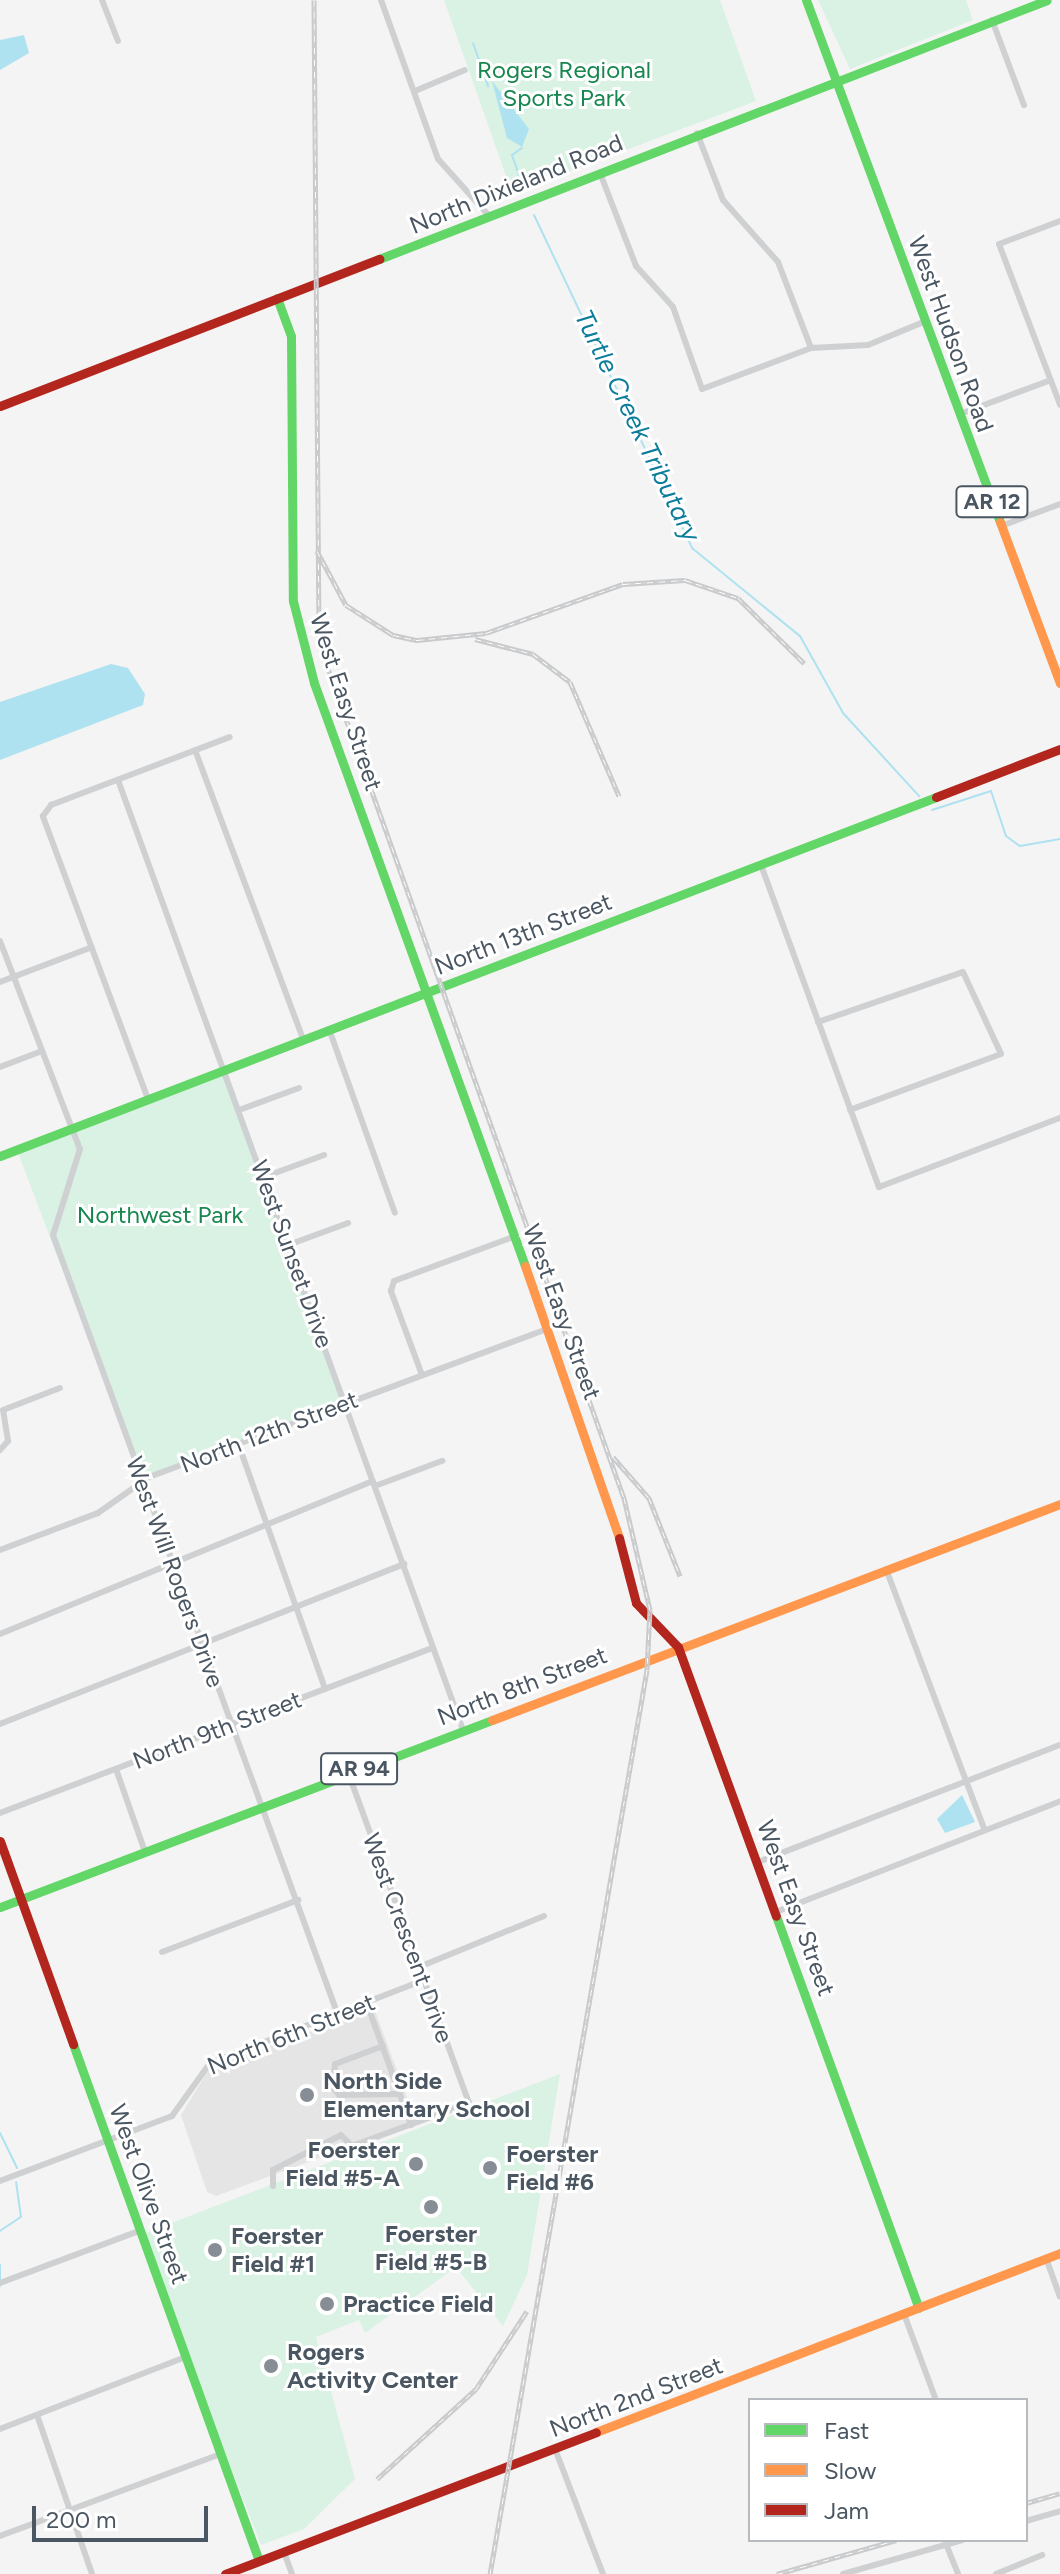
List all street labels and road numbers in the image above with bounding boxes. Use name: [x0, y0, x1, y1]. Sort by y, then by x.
street label: North Dixieland Road: [405, 128, 627, 240]
street label: West Hudson Road: [902, 232, 1000, 436]
road number: AR 12: [954, 484, 1030, 520]
street label: West Easy Street: [304, 610, 388, 794]
street label: North 13th Street: [430, 887, 616, 981]
street label: West Sunset Drive: [245, 1156, 339, 1352]
street label: West Easy Street: [517, 1220, 607, 1404]
street label: North 12th Street: [176, 1385, 362, 1479]
street label: West Will Rogers Drive: [120, 1453, 230, 1691]
street label: North 8th Street: [433, 1640, 611, 1732]
street label: North 9th Street: [129, 1685, 305, 1775]
road number: AR 94: [319, 1751, 399, 1787]
street label: West Easy Street: [751, 1816, 841, 2000]
street label: West Crescent Drive: [357, 1829, 459, 2047]
street label: North 6th Street: [203, 1987, 379, 2081]
street label: West Olive Street: [103, 2100, 195, 2288]
street label: North 2nd Street: [545, 2351, 727, 2443]

